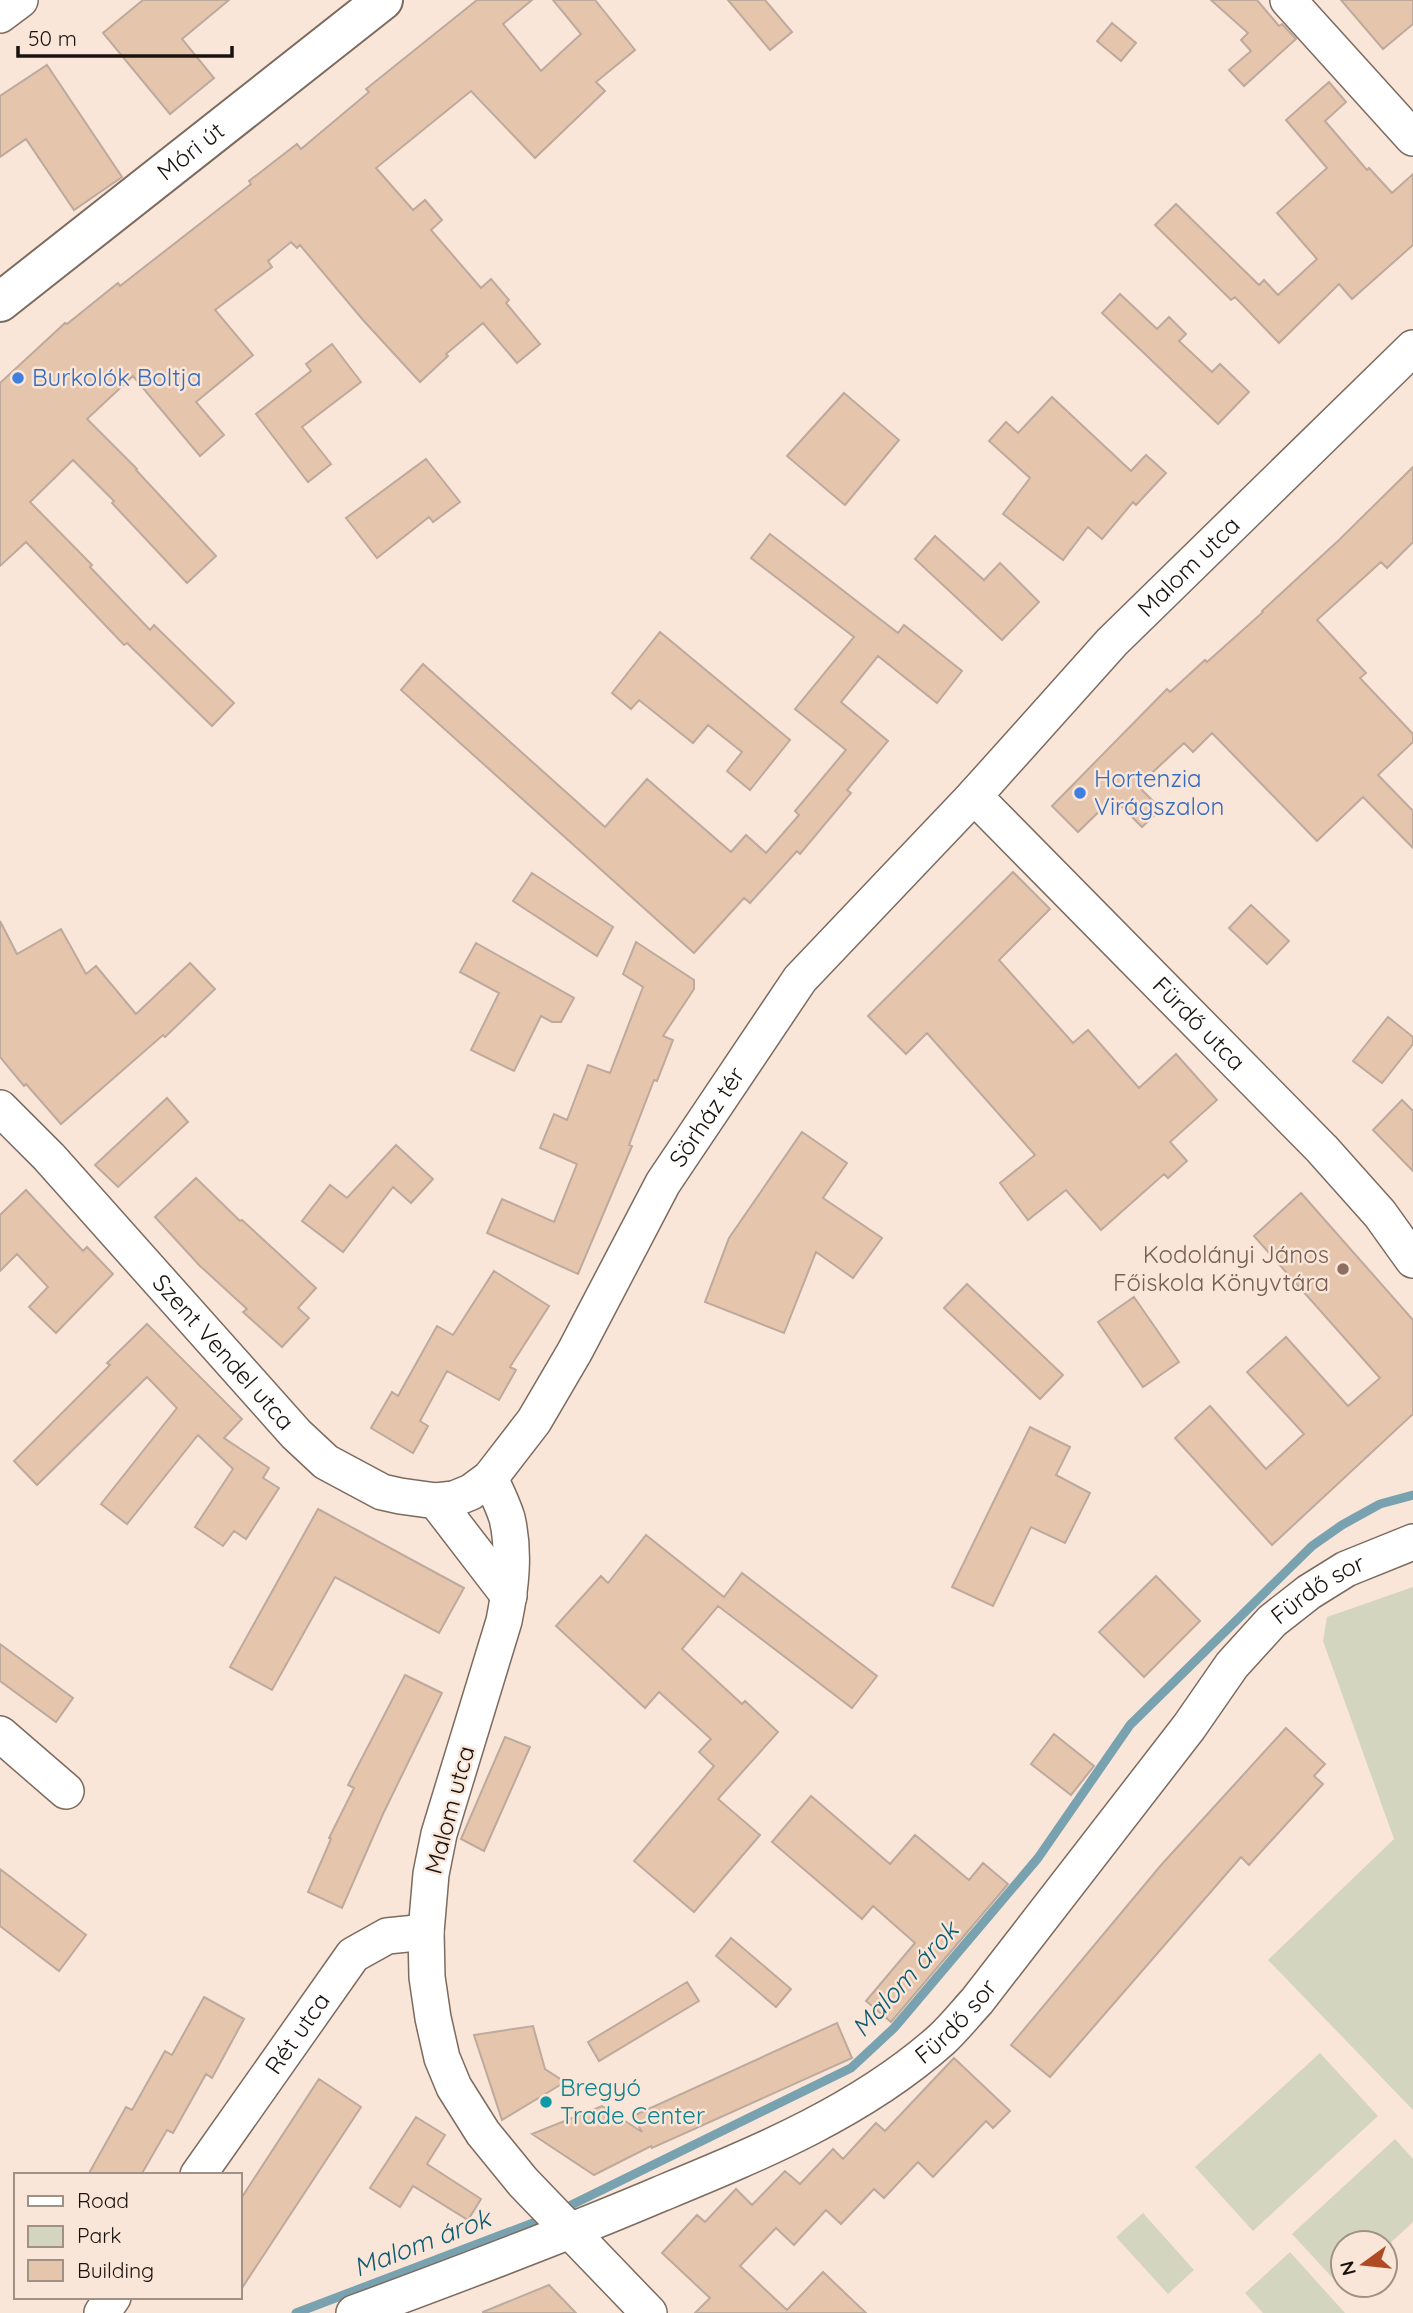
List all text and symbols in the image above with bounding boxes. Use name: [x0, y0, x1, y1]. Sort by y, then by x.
scale bar: [18, 14, 231, 58]
text: 50 m: [28, 25, 77, 51]
street label: Móri út: [151, 115, 230, 186]
place label: Burkolók Boltja: [32, 362, 201, 392]
marker: Burkolók Boltja: [10, 370, 26, 386]
street label: Malom utca: [1131, 510, 1246, 623]
place label: Hortenzia Virágszalon: [1094, 763, 1224, 821]
marker: Hortenzia Virágszalon: [1072, 785, 1088, 801]
street label: Fürdő utca: [1147, 970, 1252, 1076]
street label: Sörház tér: [662, 1061, 751, 1172]
place label: Kodolányi János Főiskola Könyvtára: [1113, 1239, 1329, 1297]
marker: Kodolányi János Főiskola Könyvtára: [1335, 1261, 1351, 1277]
street label: Szent Vendel utca: [147, 1268, 301, 1436]
street label: Fürdő sor: [1265, 1547, 1369, 1630]
street label: Malom utca: [418, 1742, 481, 1877]
water label: Malom árok: [844, 1912, 967, 2043]
street label: Fürdő sor: [908, 1972, 1003, 2070]
street label: Rét utca: [258, 1986, 336, 2080]
place label: Bregyó Trade Center: [560, 2072, 705, 2130]
marker: Bregyó Trade Center: [538, 2094, 554, 2110]
legend: [14, 2173, 242, 2299]
text: Road: [77, 2187, 129, 2213]
water label: Malom árok: [349, 2201, 497, 2284]
text: Park: [77, 2222, 121, 2248]
north arrow: [1329, 2229, 1399, 2299]
text: Building: [77, 2257, 154, 2283]
text: N: [1334, 2259, 1361, 2278]

